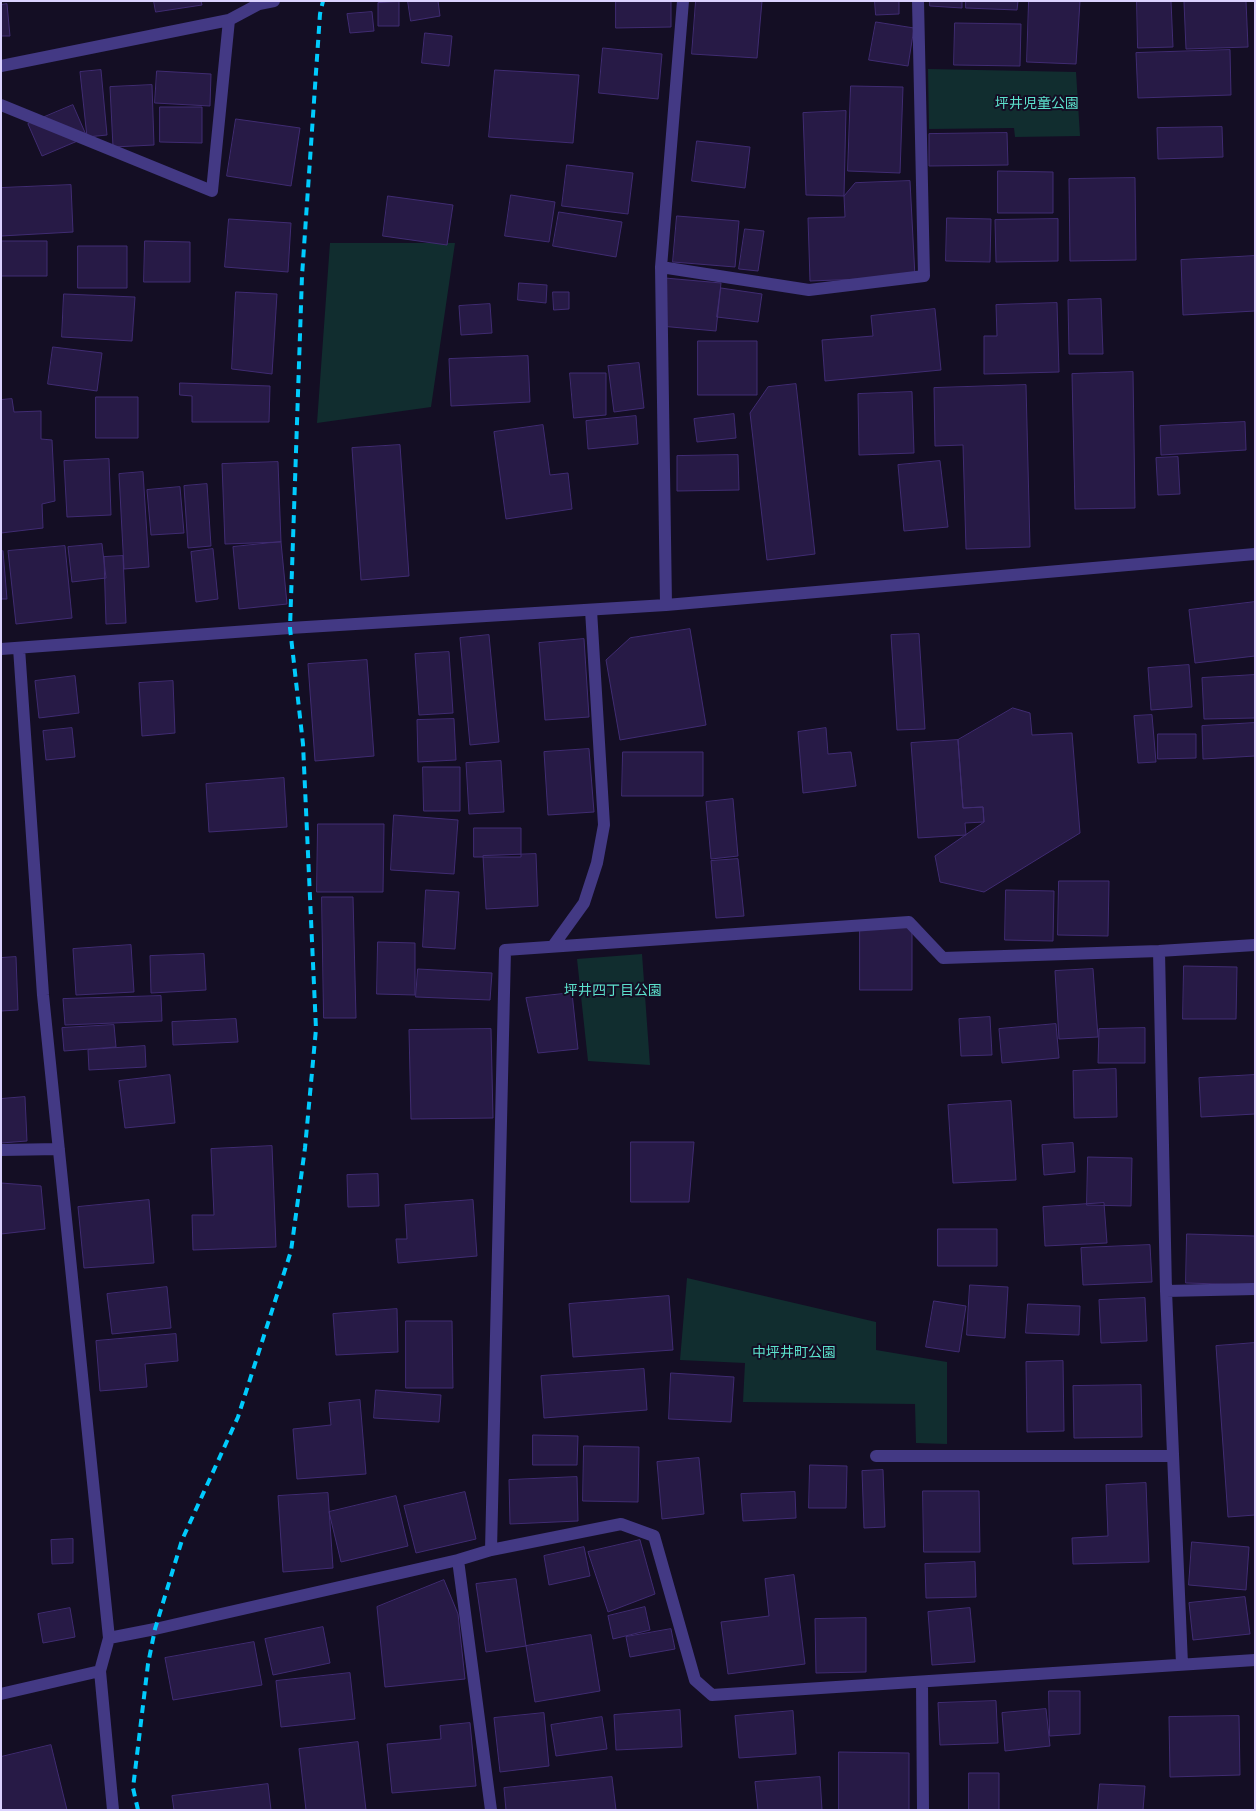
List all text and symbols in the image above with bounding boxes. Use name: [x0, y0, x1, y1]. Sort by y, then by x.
park label: 坪井児童公園: [995, 96, 1079, 112]
park label: 坪井四丁目公園: [564, 983, 662, 999]
park label: 中坪井町公園: [752, 1345, 836, 1361]

